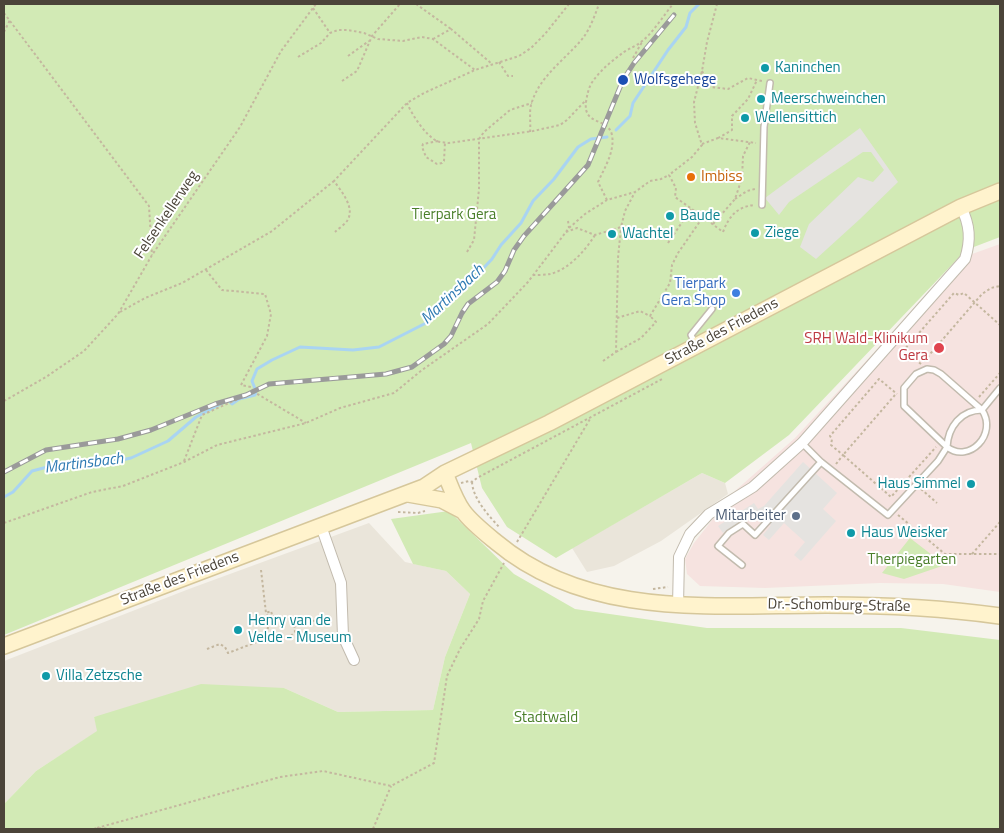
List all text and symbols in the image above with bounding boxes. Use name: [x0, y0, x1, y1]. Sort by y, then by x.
place label: Kaninchen: [775, 59, 841, 77]
marker: Kaninchen: [759, 62, 771, 74]
place label: Wolfsgehege: [634, 71, 716, 89]
marker: Wolfsgehege: [616, 73, 630, 87]
place label: Meerschweinchen: [771, 90, 886, 108]
marker: Meerschweinchen: [755, 93, 767, 105]
place label: Wellensittich: [755, 109, 837, 127]
marker: Wellensittich: [739, 112, 751, 124]
street label: Felsenkellerweg: [131, 168, 203, 262]
place label: Imbiss: [701, 168, 742, 186]
marker: Imbiss: [685, 171, 697, 183]
park label: Tierpark Gera: [412, 206, 496, 224]
place label: Baude: [680, 207, 720, 225]
marker: Baude: [664, 210, 676, 222]
place label: Ziege: [765, 224, 799, 242]
place label: Wachtel: [622, 225, 673, 243]
marker: Ziege: [749, 227, 761, 239]
marker: Wachtel: [606, 228, 618, 240]
water label: Martinsbach: [418, 261, 488, 329]
place label: Tierpark Gera Shop: [661, 275, 726, 310]
marker: Tierpark Gera Shop: [730, 287, 742, 299]
street label: Straße des Friedens: [662, 295, 782, 369]
place label: SRH Wald-Klinikum Gera: [804, 330, 928, 365]
marker: SRH Wald-Klinikum Gera: [932, 341, 946, 355]
water label: Martinsbach: [44, 450, 124, 478]
place label: Haus Simmel: [878, 475, 961, 493]
marker: Haus Simmel: [965, 478, 977, 490]
place label: Mitarbeiter: [715, 507, 786, 525]
marker: Mitarbeiter: [790, 510, 802, 522]
place label: Haus Weisker: [861, 524, 947, 542]
marker: Haus Weisker: [845, 527, 857, 539]
street label: Straße des Friedens: [118, 548, 242, 610]
park label: Therpiegarten: [868, 551, 956, 569]
street label: Dr.-Schomburg-Straße: [767, 596, 911, 616]
place label: Henry van de Velde - Museum: [248, 612, 352, 647]
marker: Henry van de Velde - Museum: [232, 624, 244, 636]
place label: Villa Zetzsche: [56, 667, 142, 685]
marker: Villa Zetzsche: [40, 670, 52, 682]
park label: Stadtwald: [514, 709, 578, 727]

